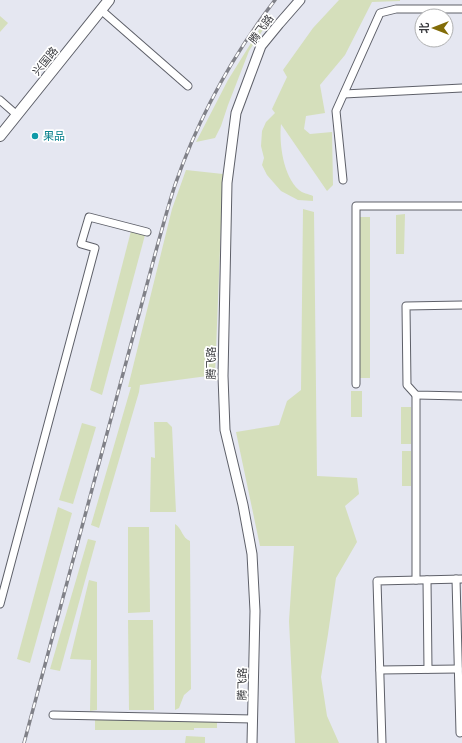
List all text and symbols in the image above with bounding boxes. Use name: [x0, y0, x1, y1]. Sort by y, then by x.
north arrow: [414, 8, 454, 48]
street label: 腾飞路: [245, 11, 277, 47]
text: 北: [416, 23, 432, 34]
street label: 兴国路: [28, 43, 62, 79]
place label: 果品: [43, 128, 65, 144]
marker: 果品: [30, 131, 40, 141]
street label: 腾飞路: [203, 347, 219, 380]
street label: 腾飞路: [234, 667, 250, 701]

